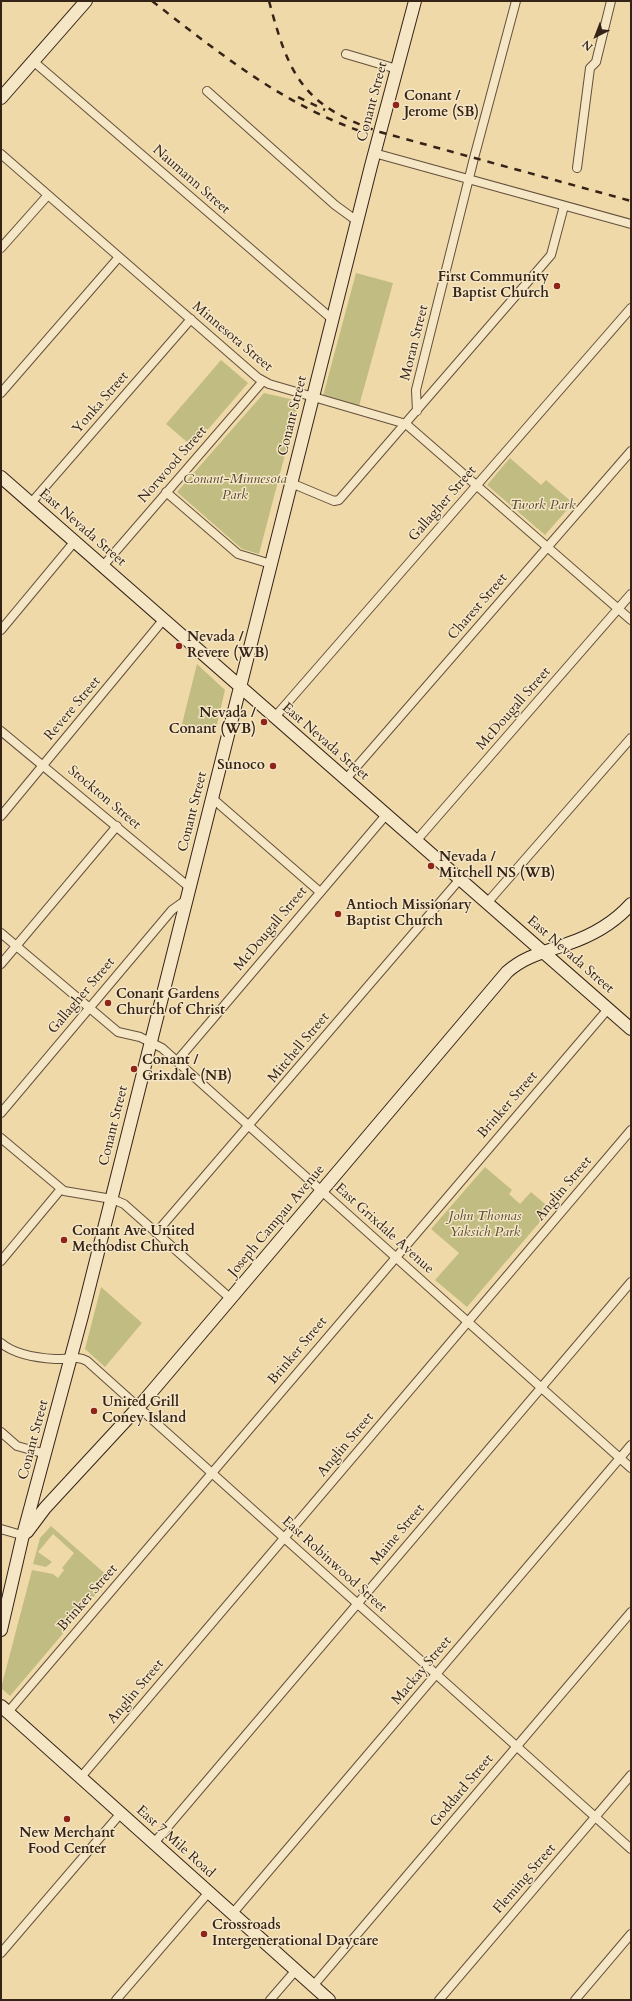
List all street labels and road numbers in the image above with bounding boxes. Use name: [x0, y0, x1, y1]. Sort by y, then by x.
street label: Conant Street: [354, 60, 392, 144]
street label: Naumann Street: [149, 142, 233, 218]
street label: Minnesota Street: [188, 299, 276, 375]
street label: Moran Street: [397, 303, 433, 383]
street label: Yonka Street: [69, 368, 133, 438]
street label: Conant Street: [275, 374, 311, 458]
street label: Norwood Street: [135, 423, 211, 507]
street label: Gallagher Street: [406, 463, 480, 545]
street label: East Nevada Street: [35, 486, 129, 570]
street label: Charest Street: [445, 570, 511, 644]
street label: McDougall Street: [473, 664, 555, 754]
street label: Revere Street: [41, 674, 105, 744]
street label: East Nevada Street: [278, 700, 372, 784]
street label: Stockton Street: [64, 763, 144, 833]
street label: Conant Street: [175, 770, 211, 854]
street label: McDougall Street: [231, 884, 311, 974]
street label: East Nevada Street: [523, 913, 617, 997]
street label: Gallagher Street: [45, 954, 119, 1038]
street label: Mitchell Street: [265, 1009, 333, 1087]
street label: Brinker Street: [474, 1068, 542, 1142]
street label: Conant Street: [96, 1084, 132, 1168]
street label: Anglin Street: [532, 1153, 596, 1225]
street label: Joseph Campau Avenue: [225, 1162, 329, 1280]
street label: East Grixdale Avenue: [331, 1180, 437, 1278]
street label: Brinker Street: [265, 1314, 331, 1388]
street label: Conant Street: [15, 1398, 53, 1482]
street label: Anglin Street: [314, 1409, 378, 1481]
street label: Maine Street: [367, 1501, 429, 1569]
street label: East Robinwood Street: [278, 1513, 390, 1617]
street label: Brinker Street: [54, 1561, 122, 1635]
street label: Mackay Street: [389, 1633, 455, 1709]
street label: Anglin Street: [104, 1656, 168, 1728]
street label: Goddard Street: [427, 1751, 497, 1831]
street label: East 7 Mile Road: [132, 1802, 218, 1882]
street label: Fleming Street: [490, 1841, 560, 1917]

